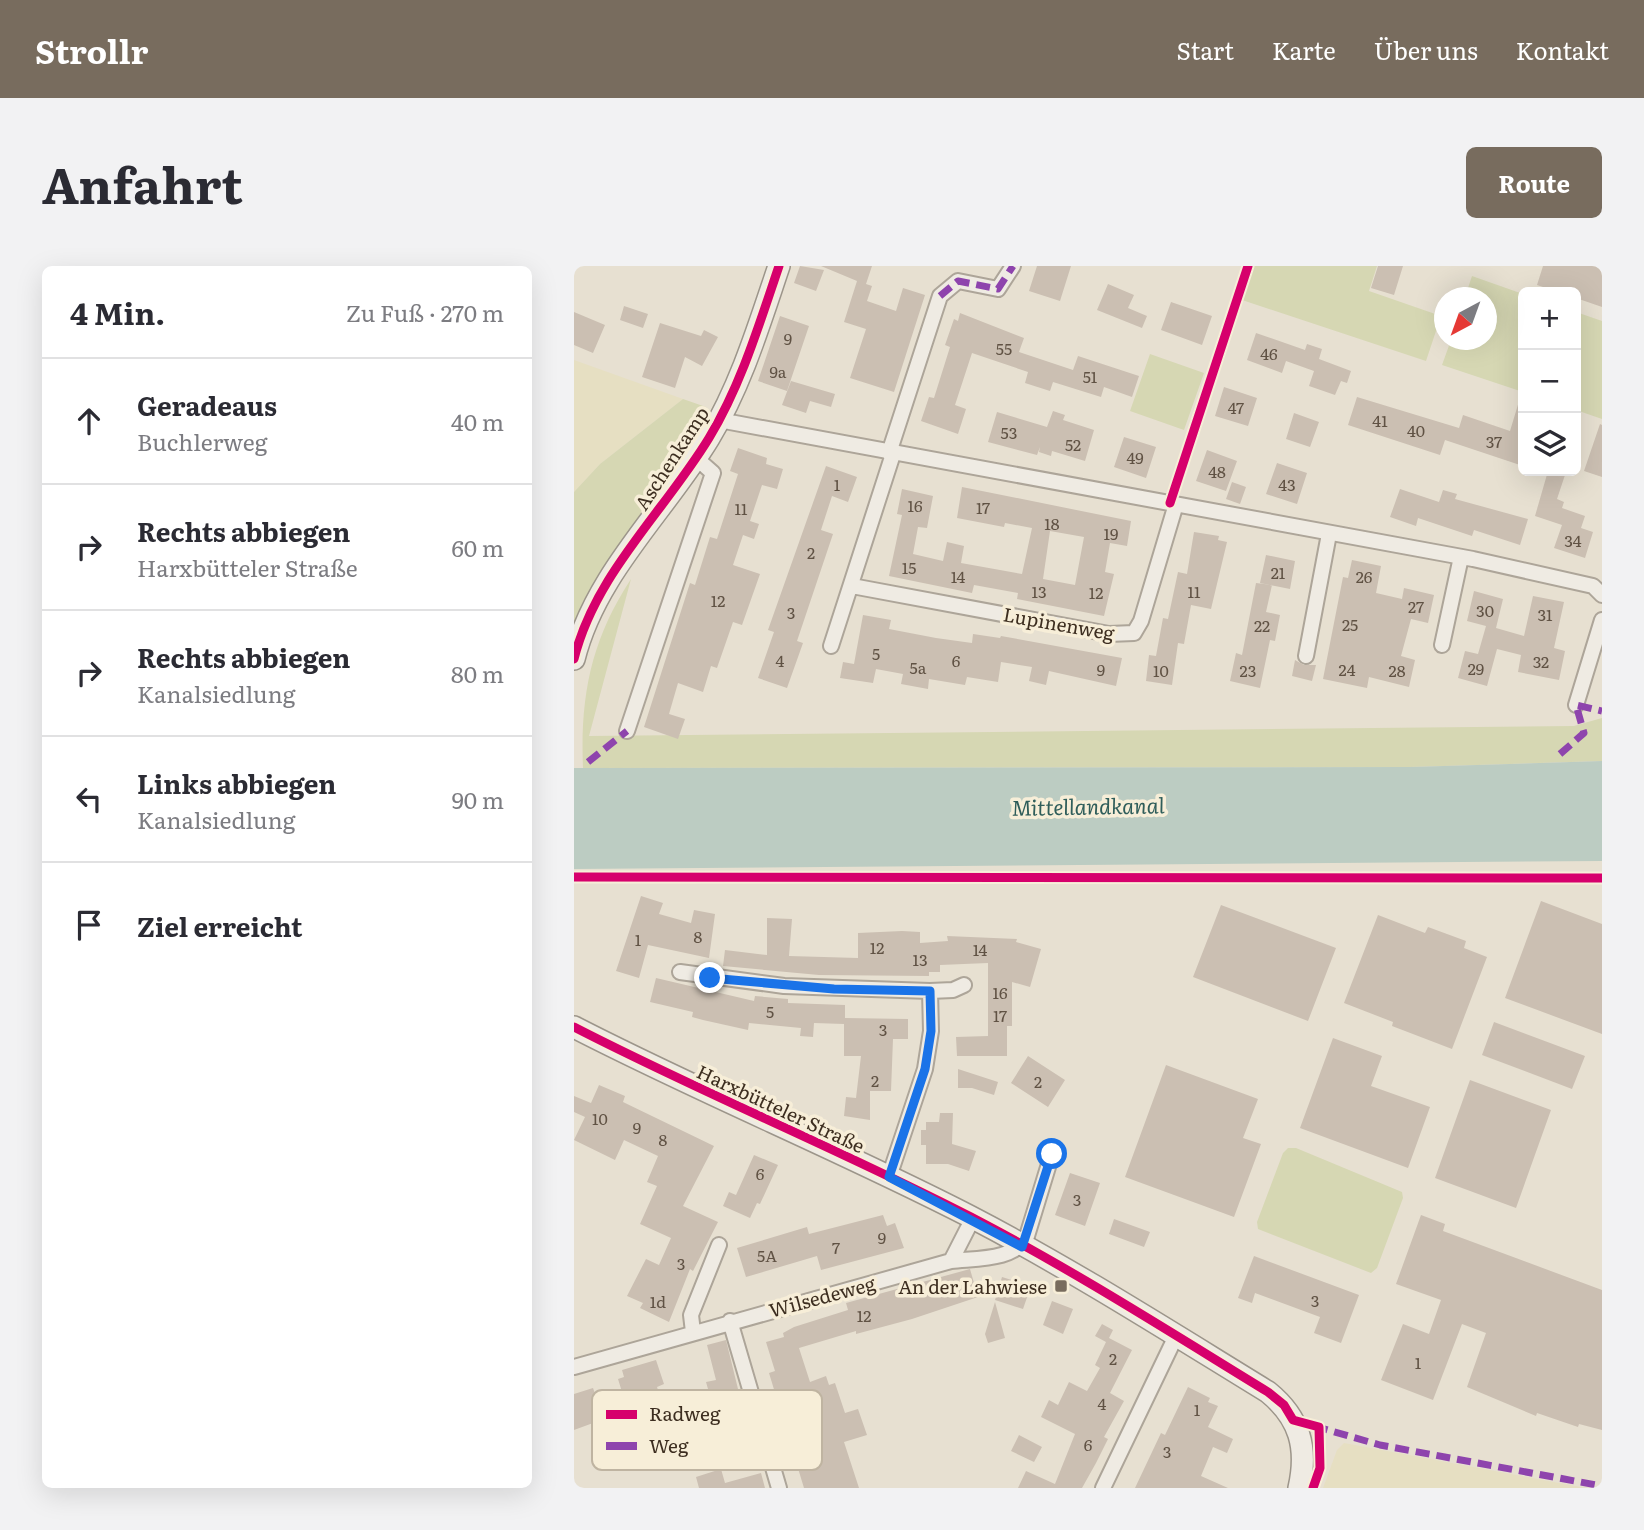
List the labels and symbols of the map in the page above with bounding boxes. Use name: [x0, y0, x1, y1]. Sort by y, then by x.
north arrow: [1434, 287, 1497, 350]
house number: 9: [784, 326, 792, 350]
house number: 55: [996, 336, 1012, 360]
house number: 46: [1260, 341, 1278, 365]
house number: 9a: [770, 359, 787, 383]
house number: 51: [1083, 364, 1098, 388]
house number: 47: [1228, 395, 1244, 419]
street label: Aschenkamp: [627, 401, 715, 515]
house number: 41: [1372, 408, 1388, 432]
house number: 40: [1407, 418, 1425, 442]
house number: 53: [1001, 420, 1017, 444]
house number: 37: [1486, 429, 1502, 453]
house number: 52: [1065, 432, 1081, 456]
house number: 49: [1126, 445, 1144, 469]
house number: 48: [1208, 459, 1226, 483]
house number: 1: [834, 472, 841, 496]
house number: 43: [1278, 472, 1296, 496]
house number: 16: [907, 493, 923, 517]
house number: 17: [976, 495, 990, 519]
house number: 11: [734, 496, 748, 520]
house number: 18: [1044, 511, 1060, 535]
house number: 19: [1104, 521, 1118, 545]
house number: 34: [1564, 528, 1582, 552]
house number: 2: [807, 540, 815, 564]
house number: 15: [902, 555, 916, 579]
house number: 21: [1271, 560, 1286, 584]
house number: 14: [951, 564, 966, 588]
house number: 26: [1356, 564, 1373, 588]
house number: 13: [1031, 579, 1047, 603]
house number: 11: [1187, 579, 1201, 603]
house number: 12: [1089, 580, 1103, 604]
house number: 12: [711, 588, 725, 612]
house number: 27: [1408, 594, 1424, 618]
house number: 30: [1476, 598, 1494, 622]
street label: Lupinenweg: [1001, 599, 1117, 647]
house number: 3: [787, 600, 795, 624]
house number: 31: [1537, 602, 1553, 626]
house number: 25: [1342, 612, 1358, 636]
house number: 22: [1254, 613, 1270, 637]
house number: 5: [872, 641, 880, 665]
house number: 4: [776, 648, 785, 672]
house number: 6: [952, 648, 961, 672]
house number: 32: [1533, 649, 1549, 673]
house number: 5a: [910, 655, 927, 679]
house number: 29: [1468, 656, 1484, 680]
house number: 9: [1097, 657, 1105, 681]
house number: 24: [1339, 657, 1356, 681]
house number: 10: [1153, 658, 1169, 682]
house number: 23: [1240, 658, 1256, 682]
house number: 28: [1389, 658, 1406, 682]
water label: Mittellandkanal: [1011, 788, 1165, 822]
house number: 8: [694, 924, 703, 948]
house number: 1: [635, 927, 642, 951]
house number: 12: [870, 935, 884, 959]
house number: 14: [973, 937, 988, 961]
house number: 13: [912, 947, 928, 971]
route end: [694, 962, 725, 993]
house number: 16: [992, 980, 1008, 1004]
house number: 5: [766, 999, 774, 1023]
house number: 17: [993, 1003, 1007, 1027]
house number: 3: [879, 1017, 887, 1041]
street label: Harxbütteler Straße: [692, 1057, 870, 1159]
house number: 2: [871, 1068, 879, 1092]
house number: 2: [1034, 1069, 1042, 1093]
house number: 10: [592, 1106, 608, 1130]
house number: 9: [633, 1115, 641, 1139]
house number: 8: [659, 1127, 668, 1151]
route start: [1036, 1138, 1067, 1169]
house number: 6: [756, 1161, 765, 1185]
house number: 3: [1073, 1187, 1081, 1211]
house number: 9: [878, 1225, 886, 1249]
house number: 7: [832, 1235, 840, 1259]
house number: 5A: [757, 1243, 777, 1267]
house number: 3: [677, 1251, 685, 1275]
street label: Wilsedeweg: [766, 1268, 879, 1324]
place label: An der Lahwiese: [898, 1272, 1047, 1300]
marker: An der Lahwiese: [1053, 1278, 1069, 1294]
house number: 3: [1311, 1288, 1319, 1312]
house number: 1d: [650, 1289, 666, 1313]
house number: 12: [857, 1303, 871, 1327]
house number: 2: [1109, 1346, 1117, 1370]
house number: 1: [1415, 1350, 1422, 1374]
legend: [592, 1390, 822, 1470]
house number: 4: [1098, 1391, 1107, 1415]
house number: 1: [1194, 1397, 1201, 1421]
text: Radweg: [649, 1399, 721, 1427]
text: Weg: [649, 1431, 689, 1459]
house number: 6: [1084, 1432, 1093, 1456]
house number: 3: [1163, 1439, 1171, 1463]

